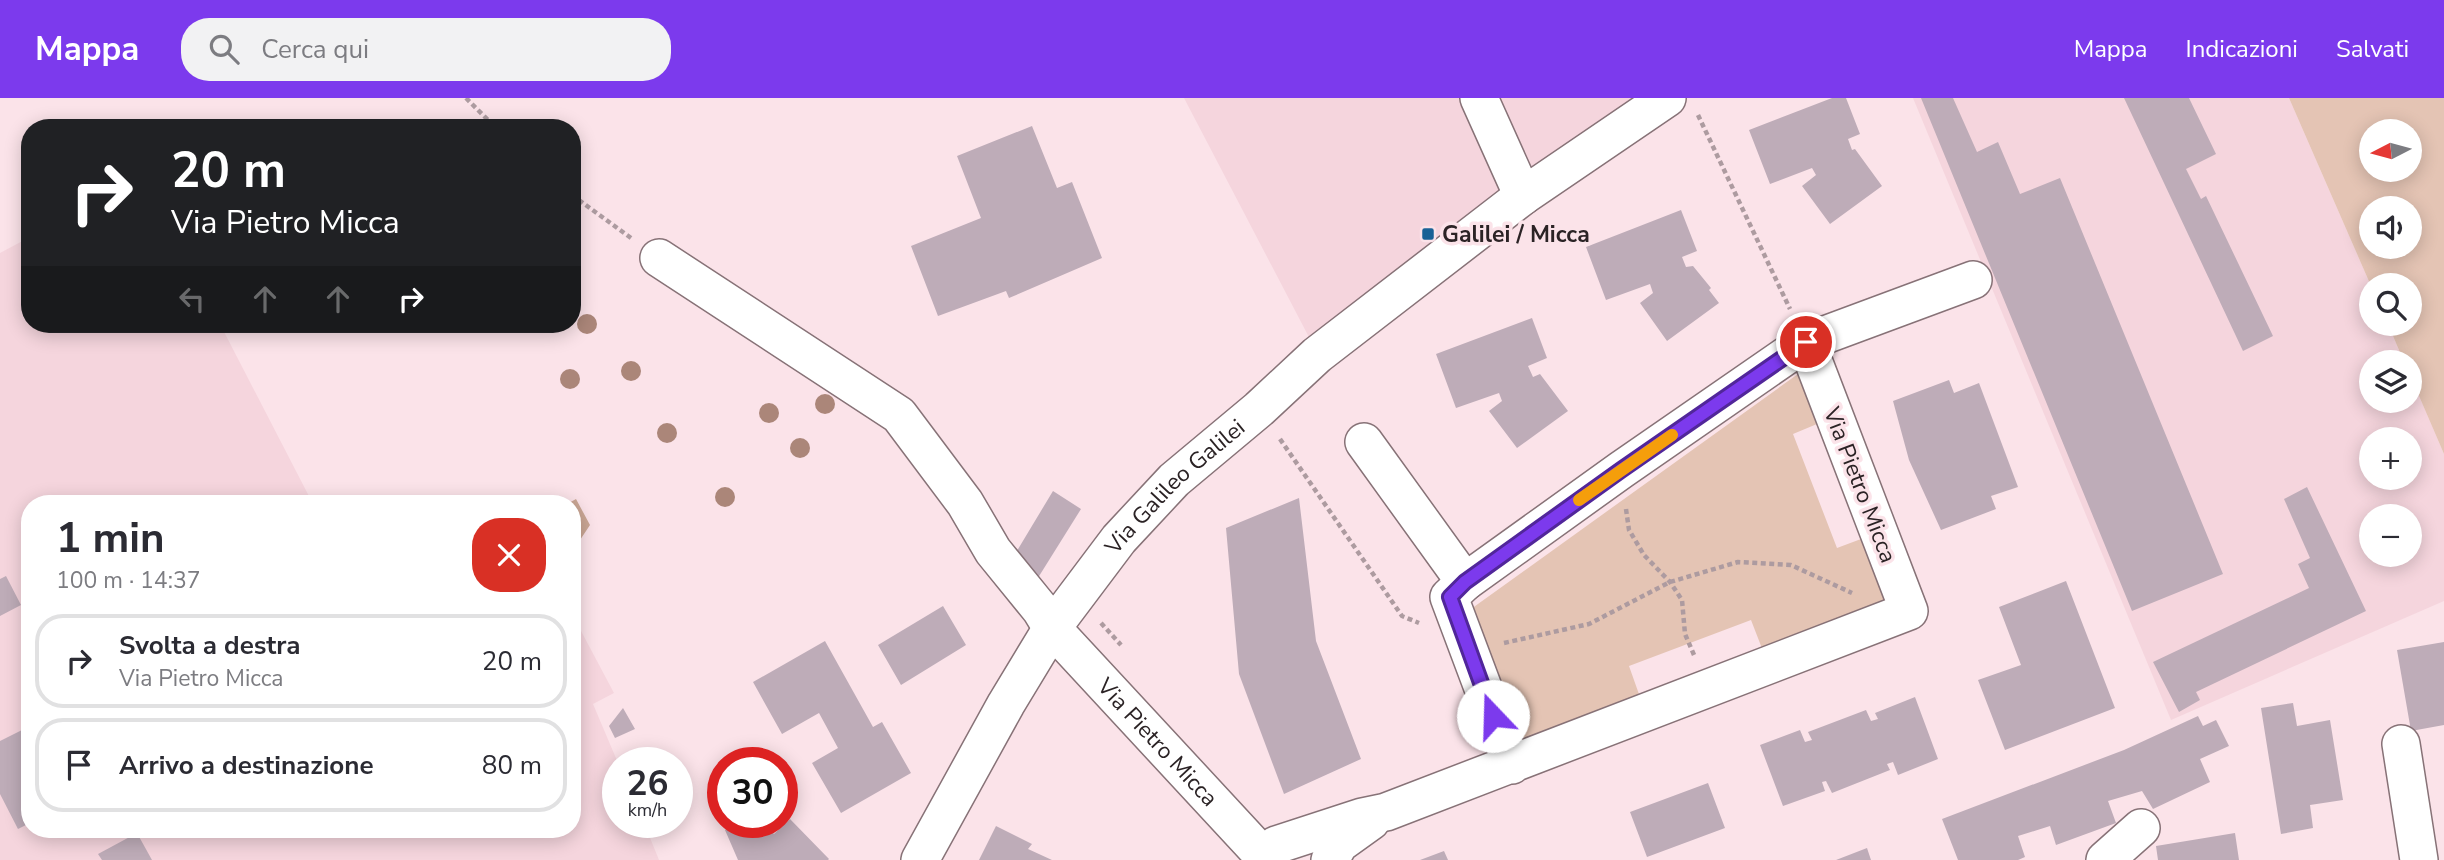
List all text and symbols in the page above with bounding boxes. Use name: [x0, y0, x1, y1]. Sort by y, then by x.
search box: [181, 18, 671, 81]
text: Mappa: [35, 27, 139, 72]
icon: search: [205, 30, 243, 68]
text: Cerca qui: [261, 32, 369, 67]
text: Mappa: [2074, 33, 2148, 65]
text: Indicazioni: [2186, 33, 2298, 65]
text: Salvati: [2336, 33, 2409, 65]
north arrow: [2359, 119, 2422, 182]
map controls: [2359, 119, 2422, 567]
text: 20 m: [171, 137, 286, 204]
icon: right: [56, 147, 147, 238]
button: sound: [2359, 196, 2422, 259]
text: Via Pietro Micca: [171, 201, 400, 244]
place label: Galilei / Micca: [1442, 219, 1590, 250]
marker: Galilei / Micca: [1420, 226, 1436, 242]
button: search: [2359, 273, 2422, 336]
icon: left: [173, 280, 211, 318]
icon: ahead: [246, 280, 284, 318]
icon: ahead: [319, 280, 357, 318]
icon: right: [392, 280, 430, 318]
pin: [1776, 312, 1836, 372]
icon: arrive: [1787, 323, 1825, 361]
button: layers: [2359, 350, 2422, 413]
street label: Via Pietro Micca: [1816, 402, 1904, 567]
street label: Via Galileo Galilei: [1097, 412, 1251, 561]
button: +: [2359, 427, 2422, 490]
button: −: [2359, 504, 2422, 567]
text: 1 min: [56, 510, 165, 567]
button: close: [472, 518, 546, 592]
text: 100 m · 14:37: [56, 565, 201, 596]
text: Svolta a destra: [119, 628, 301, 663]
icon: right: [60, 642, 98, 680]
text: 20 m: [482, 644, 542, 679]
text: Via Pietro Micca: [119, 663, 283, 694]
street label: Via Pietro Micca: [1090, 670, 1225, 813]
position arrow: [1456, 679, 1530, 753]
icon: arrive: [60, 746, 98, 784]
speed limit sign: 30: [707, 747, 798, 838]
text: Arrivo a destinazione: [119, 748, 374, 783]
text: 80 m: [482, 748, 542, 783]
text: 26: [626, 760, 669, 807]
text: km/h: [628, 798, 667, 822]

